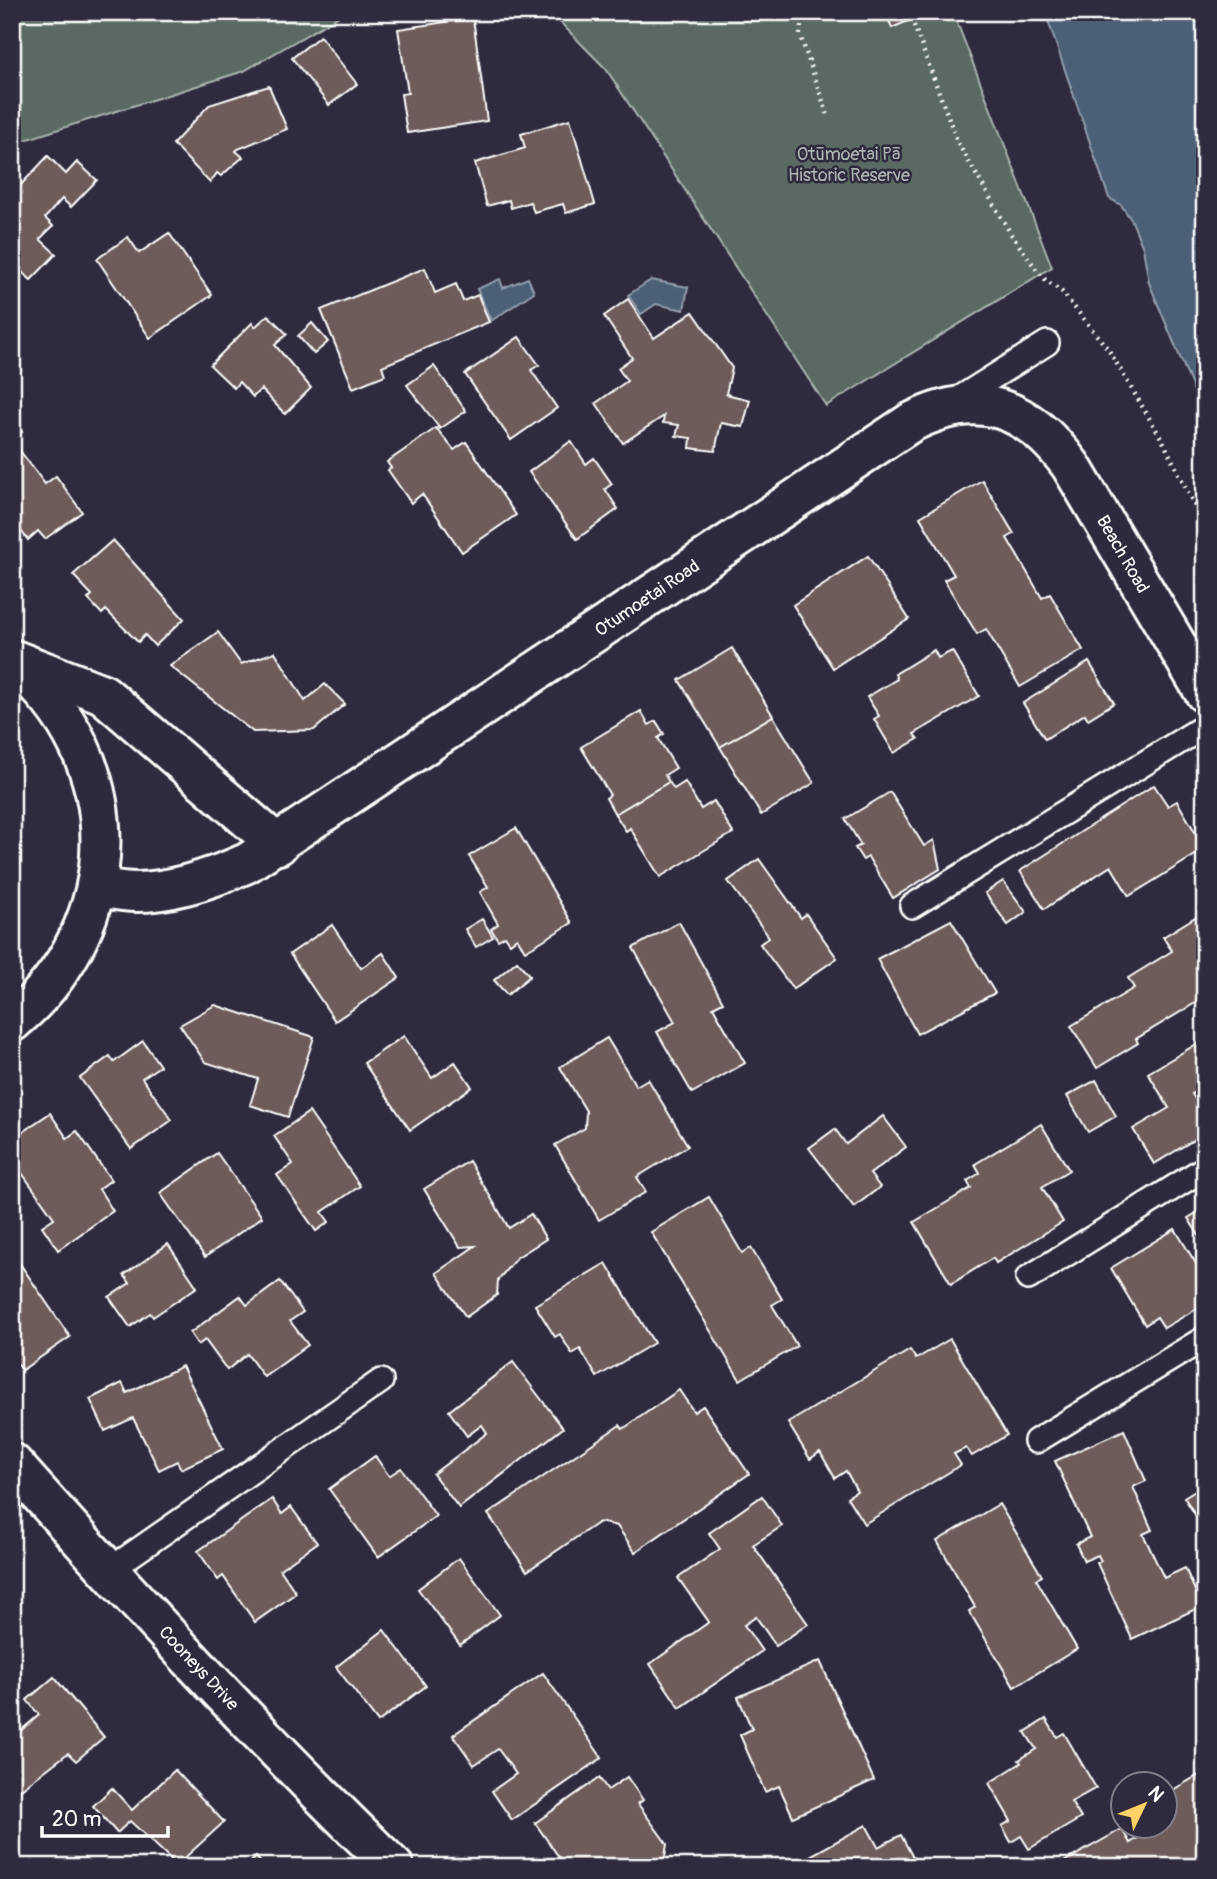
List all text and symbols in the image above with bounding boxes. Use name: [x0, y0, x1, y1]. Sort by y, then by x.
park label: Otūmoetai Pā Historic Reserve: [788, 143, 910, 187]
street label: Beach Road: [1091, 511, 1154, 597]
street label: Otumoetai Road: [590, 555, 704, 642]
street label: Cooneys Drive: [154, 1621, 244, 1716]
north arrow: [1108, 1770, 1178, 1840]
text: N: [1143, 1781, 1169, 1807]
scale bar: [42, 1795, 168, 1839]
text: 20 m: [52, 1806, 101, 1833]

